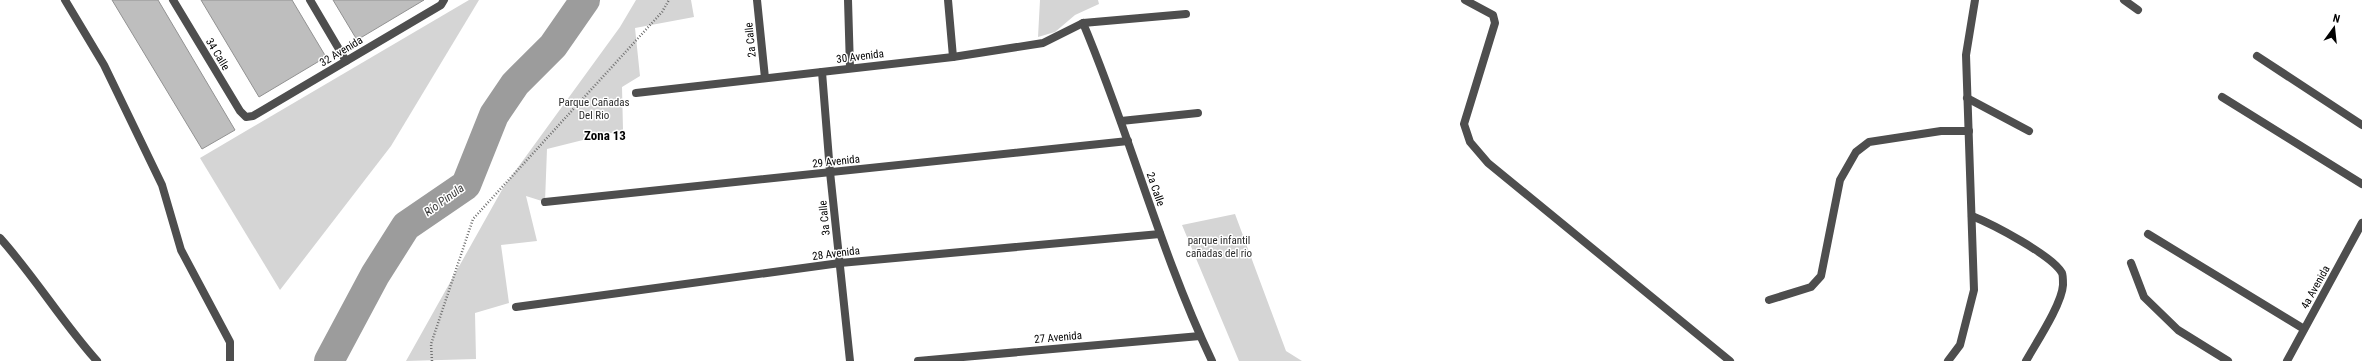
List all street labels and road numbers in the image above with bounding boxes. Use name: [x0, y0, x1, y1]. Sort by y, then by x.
street label: 2a Calle: [742, 22, 759, 58]
street label: 32 Avenida: [317, 34, 365, 69]
street label: 34 Calle: [203, 36, 232, 73]
street label: 30 Avenida: [836, 47, 885, 66]
street label: 29 Avenida: [812, 153, 861, 170]
street label: 2a Calle: [1144, 171, 1167, 208]
street label: 3a Calle: [816, 200, 833, 236]
street label: 28 Avenida: [812, 244, 861, 263]
street label: 4a Avenida: [2298, 263, 2333, 311]
street label: 27 Avenida: [1034, 329, 1082, 346]

